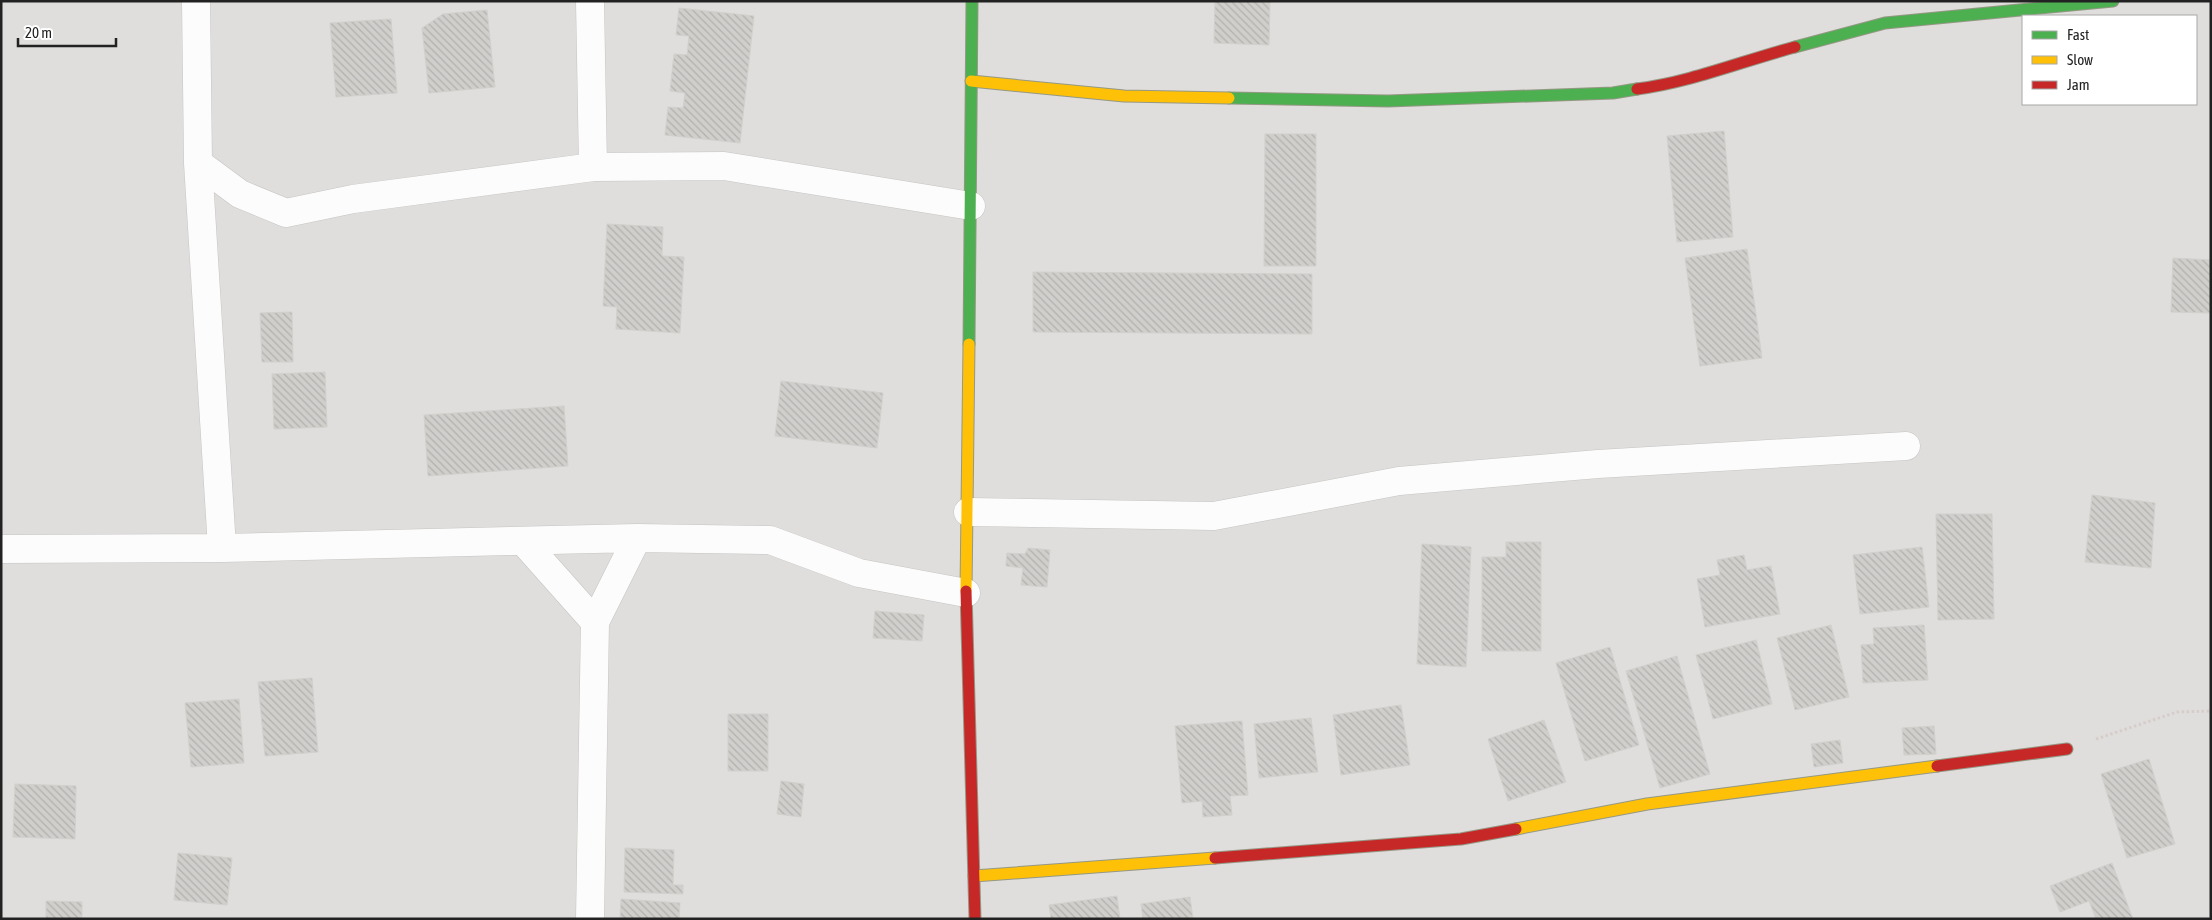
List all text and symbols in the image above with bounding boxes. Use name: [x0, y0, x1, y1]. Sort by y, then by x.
scale bar: [18, 15, 115, 47]
legend: [2022, 15, 2197, 105]
text: 20 m: [25, 24, 52, 41]
text: Fast: [2067, 26, 2089, 43]
text: Slow: [2067, 51, 2093, 68]
text: Jam: [2067, 76, 2090, 93]

